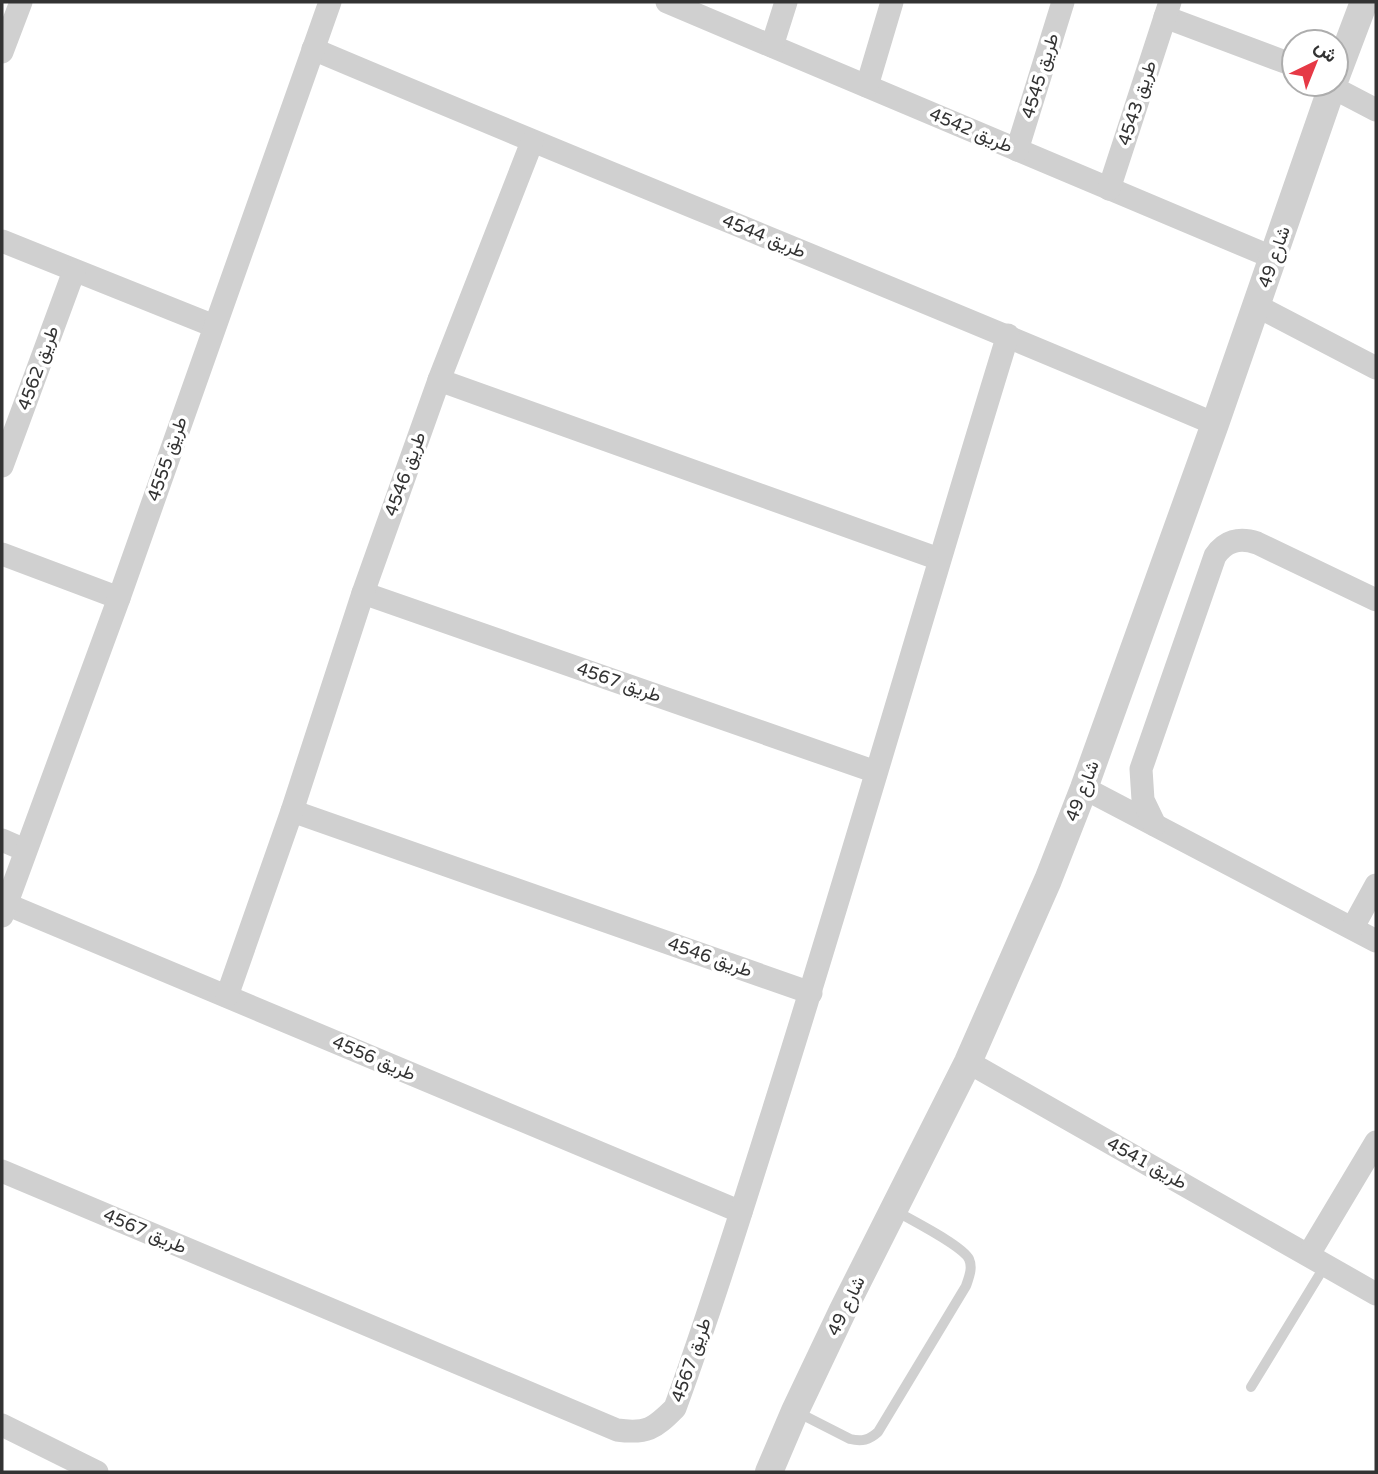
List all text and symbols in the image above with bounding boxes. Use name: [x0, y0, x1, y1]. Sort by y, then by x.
north arrow: [1280, 28, 1350, 98]
street label: طريق 4545: [1017, 31, 1063, 121]
text: ش: [1310, 35, 1342, 67]
street label: طريق 4543: [1113, 58, 1161, 148]
street label: طريق 4542: [926, 103, 1016, 157]
street label: طريق 4544: [719, 209, 809, 263]
street label: شارع 49: [1253, 223, 1296, 291]
street label: طريق 4562: [13, 323, 63, 413]
street label: طريق 4555: [142, 414, 192, 504]
street label: طريق 4546: [380, 429, 430, 519]
street label: طريق 4567: [574, 657, 664, 707]
street label: شارع 49: [1060, 757, 1105, 825]
street label: طريق 4546: [665, 932, 755, 982]
street label: طريق 4556: [329, 1031, 419, 1085]
street label: طريق 4541: [1103, 1132, 1191, 1194]
street label: طريق 4567: [100, 1204, 190, 1258]
street label: شارع 49: [822, 1273, 871, 1340]
street label: طريق 4567: [666, 1315, 716, 1405]

